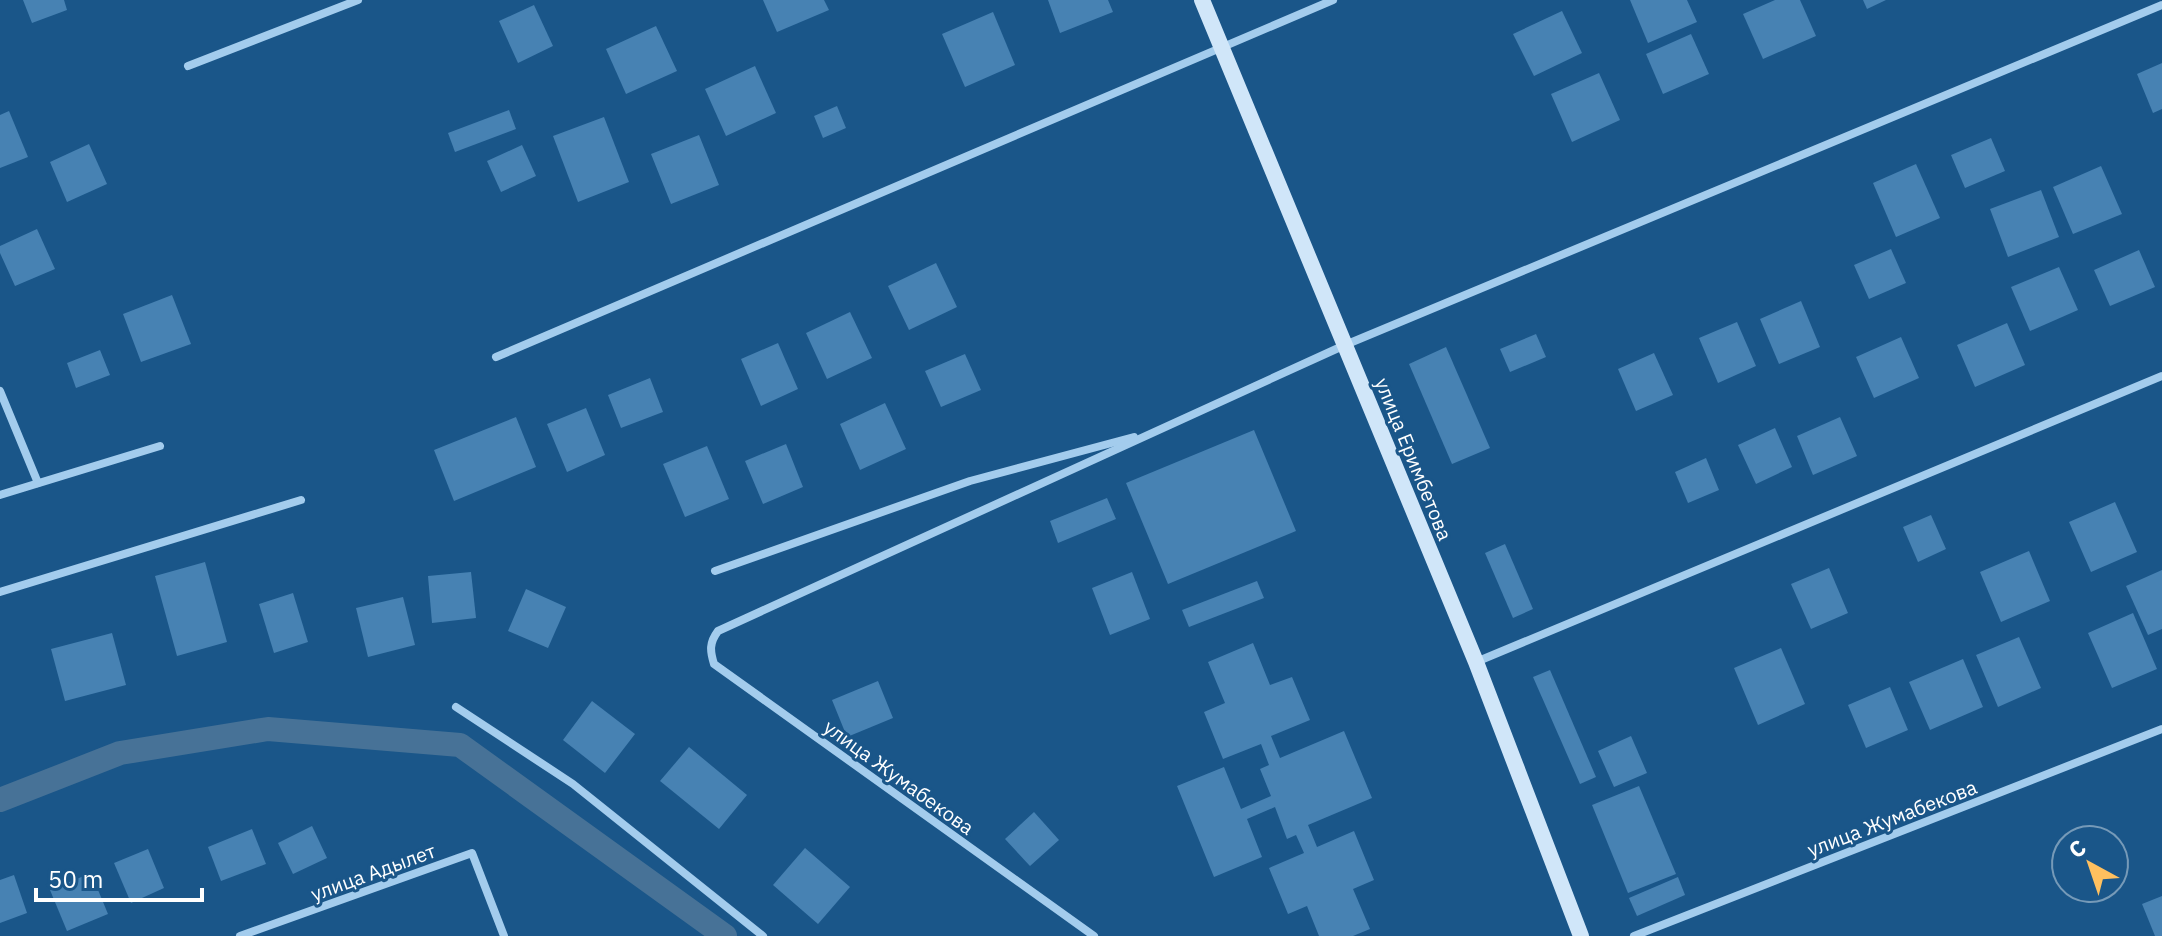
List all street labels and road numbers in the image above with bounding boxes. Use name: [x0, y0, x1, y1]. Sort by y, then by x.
street label: улица Еримбетова: [1369, 374, 1459, 545]
street label: улица Жумабекова: [818, 713, 980, 841]
street label: улица Жумабекова: [1803, 773, 1981, 863]
street label: улица Адылет: [307, 837, 440, 907]

